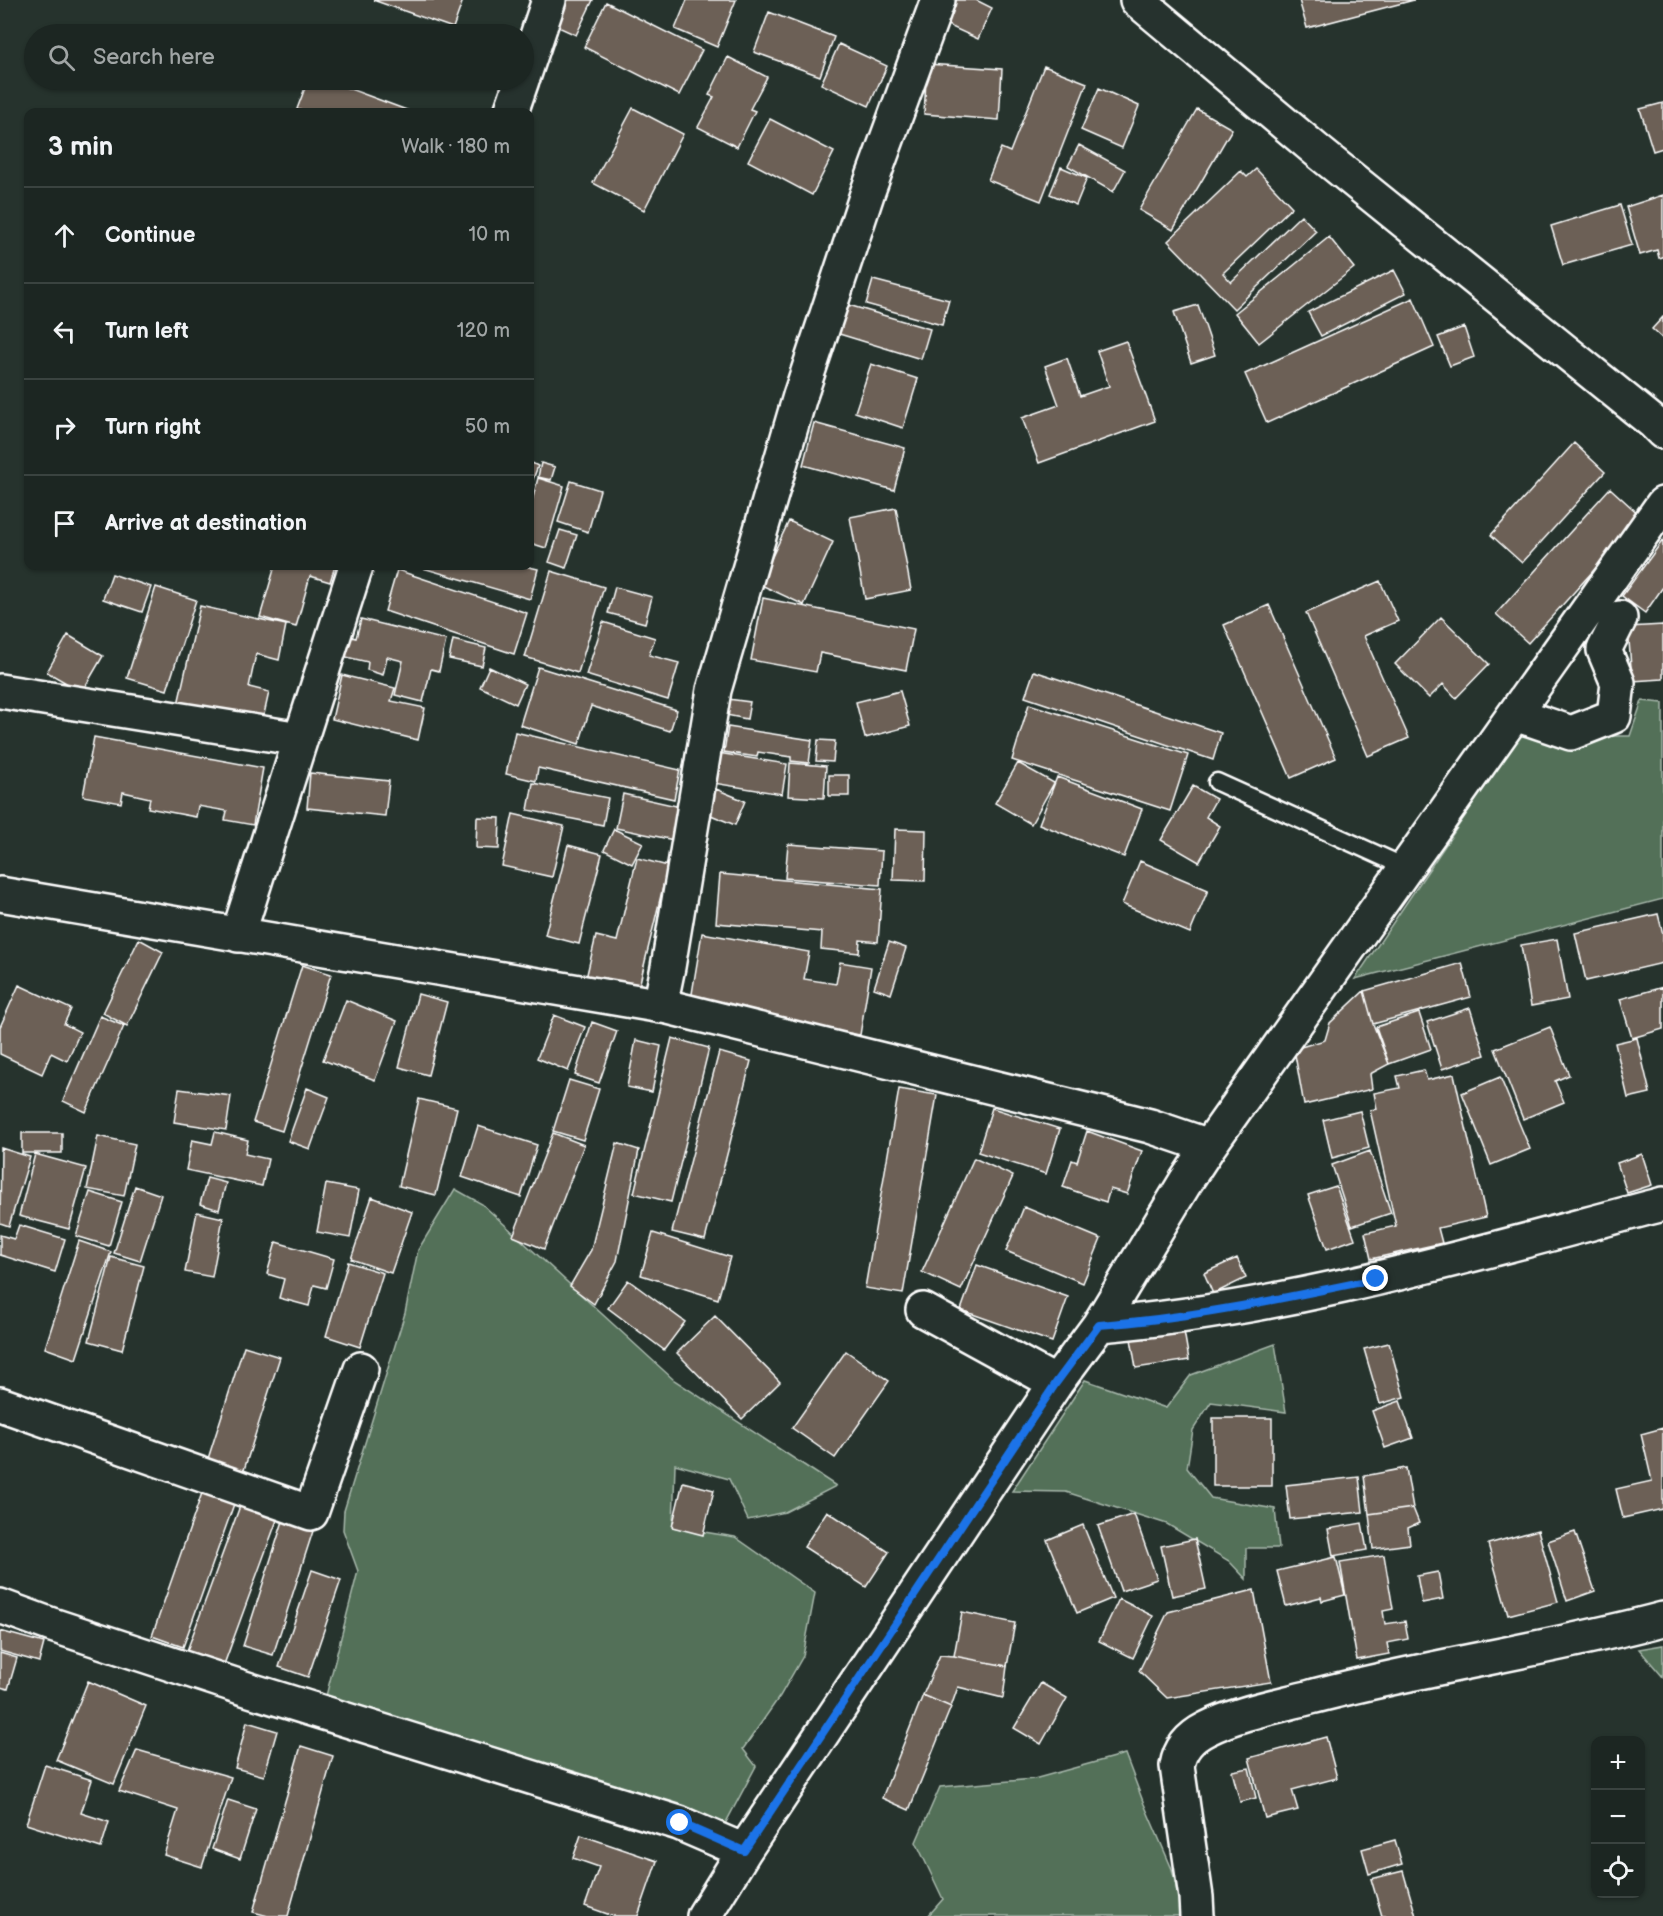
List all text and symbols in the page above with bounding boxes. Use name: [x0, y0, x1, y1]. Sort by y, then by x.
search box: [24, 24, 534, 90]
icon: search: [45, 41, 78, 74]
text: Search here: [93, 44, 215, 71]
text: 3 min: [48, 132, 113, 163]
text: Walk · 180 m: [401, 135, 510, 159]
icon: ahead: [48, 219, 81, 252]
text: Continue: [105, 222, 195, 249]
text: 10 m: [469, 223, 510, 247]
icon: left: [48, 315, 81, 348]
text: Turn left: [105, 318, 189, 345]
text: 120 m: [457, 319, 510, 343]
icon: right: [48, 411, 81, 444]
text: Turn right: [105, 414, 201, 441]
text: 50 m: [465, 415, 510, 439]
icon: arrive: [48, 507, 81, 540]
text: Arrive at destination: [105, 510, 307, 537]
route end: [1362, 1265, 1388, 1291]
map controls: [1591, 1736, 1645, 1898]
button: +: [1591, 1736, 1645, 1790]
button: −: [1591, 1790, 1645, 1844]
route start: [666, 1809, 692, 1835]
button: locate: [1591, 1844, 1645, 1898]

